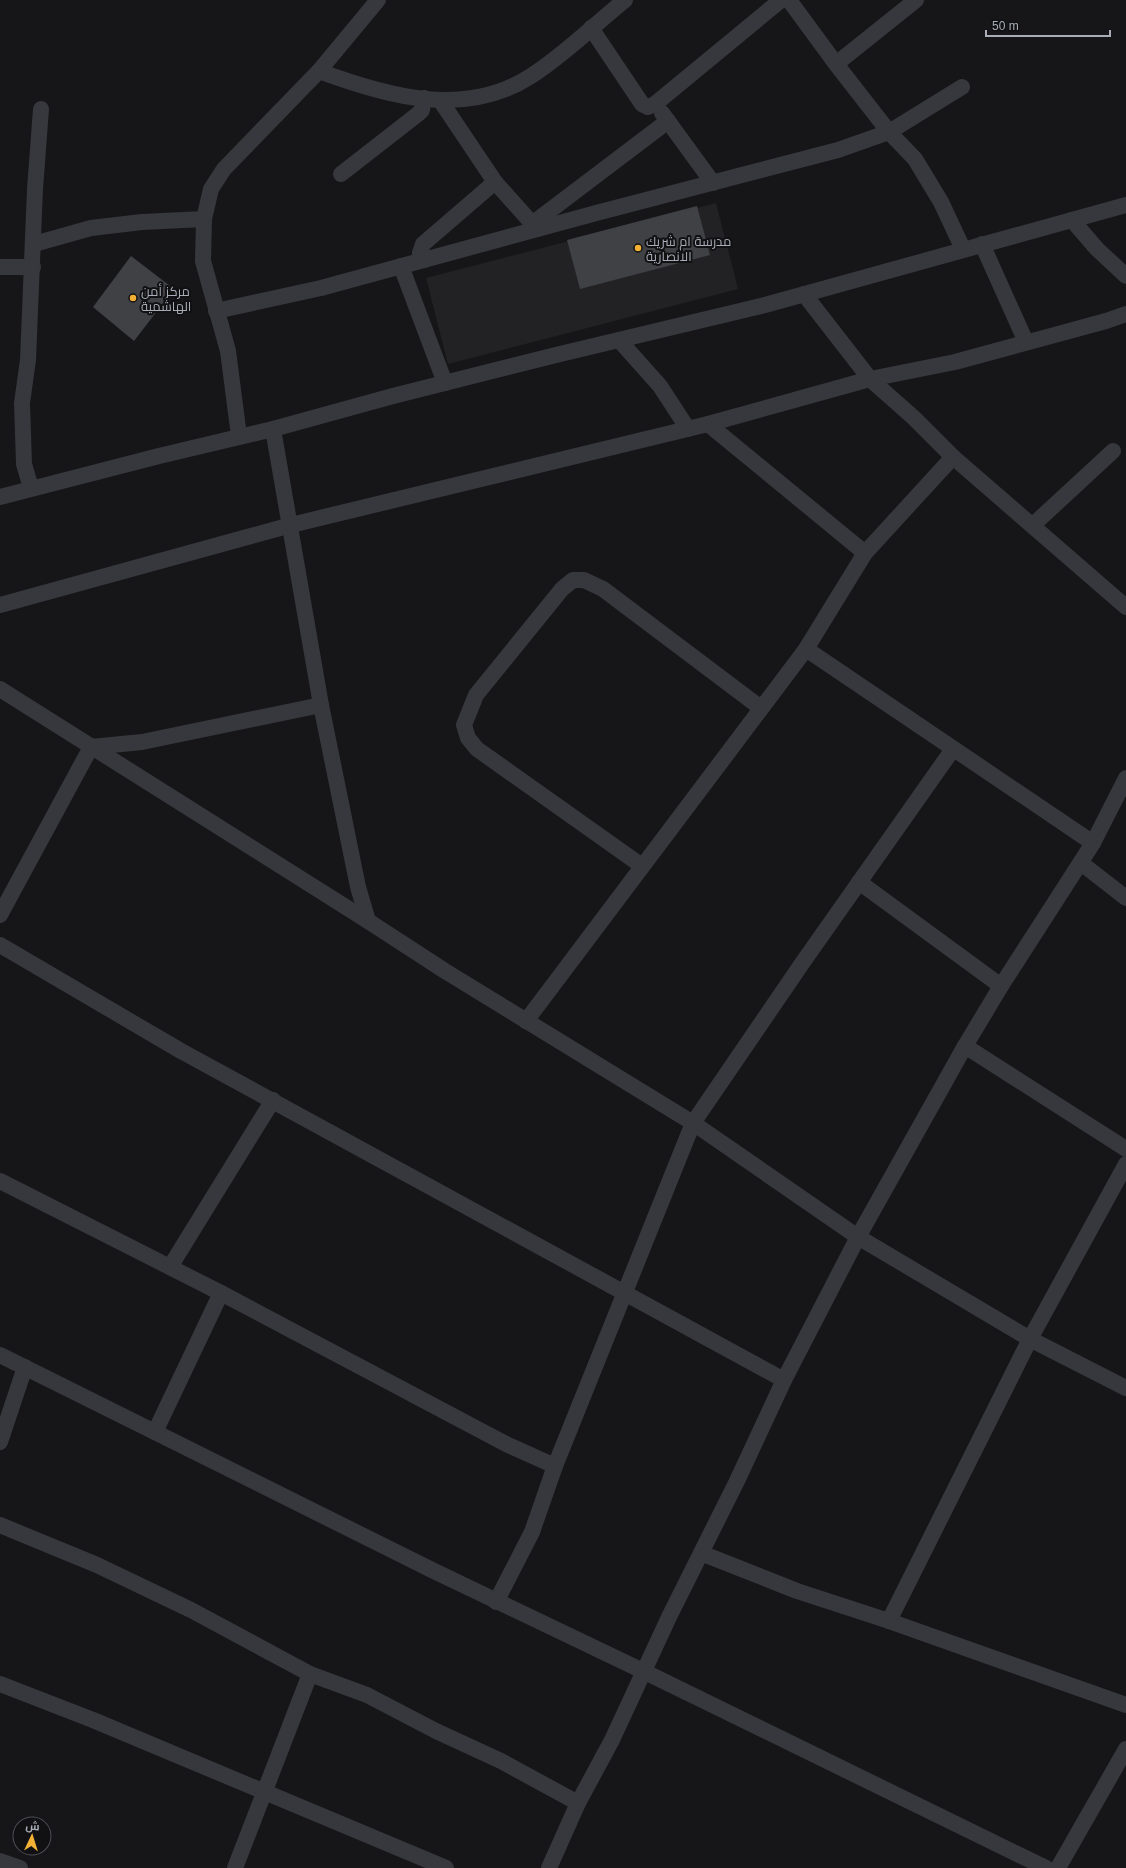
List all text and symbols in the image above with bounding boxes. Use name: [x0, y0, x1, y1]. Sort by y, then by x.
scale bar: [986, 12, 1110, 38]
text: 50 m: [992, 19, 1019, 33]
place label: مدرسة ام شريك الانصارية: [646, 234, 731, 264]
marker: مدرسة ام شريك الانصارية: [633, 243, 643, 253]
place label: مركز أمن الهاشمية: [141, 283, 191, 314]
marker: مركز أمن الهاشمية: [128, 293, 138, 303]
north arrow: [12, 1816, 52, 1856]
text: ش: [25, 1820, 40, 1833]

